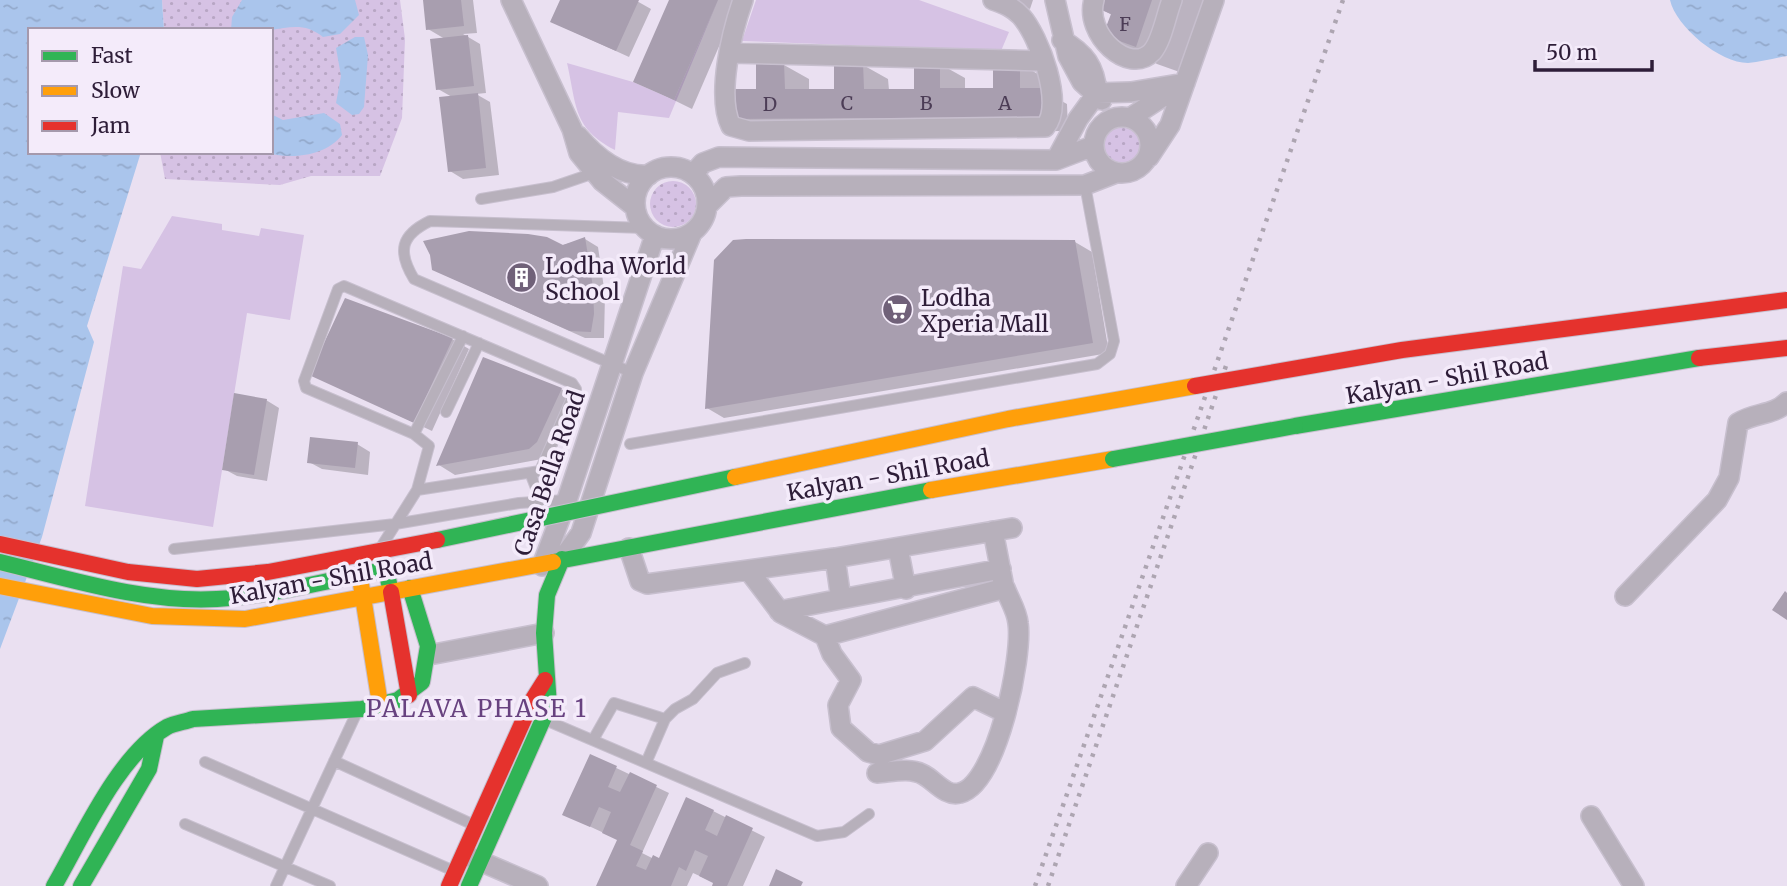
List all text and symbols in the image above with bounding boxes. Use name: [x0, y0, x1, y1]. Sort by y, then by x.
house number: F: [1119, 12, 1131, 36]
legend: [28, 28, 273, 154]
scale bar: [1535, 28, 1652, 72]
text: 50 m: [1546, 39, 1597, 66]
text: Fast: [91, 42, 133, 69]
text: Slow: [91, 77, 140, 104]
house number: C: [841, 91, 853, 115]
house number: B: [920, 91, 933, 115]
house number: A: [997, 91, 1012, 115]
house number: D: [763, 92, 777, 116]
text: Jam: [90, 112, 130, 139]
place label: Lodha World School: [545, 251, 686, 306]
building icon: Lodha World School: [505, 261, 539, 295]
place label: Lodha Xperia Mall: [921, 283, 1049, 338]
supermarket icon: Lodha Xperia Mall: [881, 293, 915, 327]
street label: Kalyan - Shil Road: [1343, 346, 1551, 410]
street label: Casa Bella Road: [507, 386, 591, 559]
street label: Kalyan - Shil Road: [784, 443, 992, 507]
street label: Kalyan - Shil Road: [227, 546, 435, 610]
district label: PALAVA PHASE 1: [366, 693, 588, 724]

